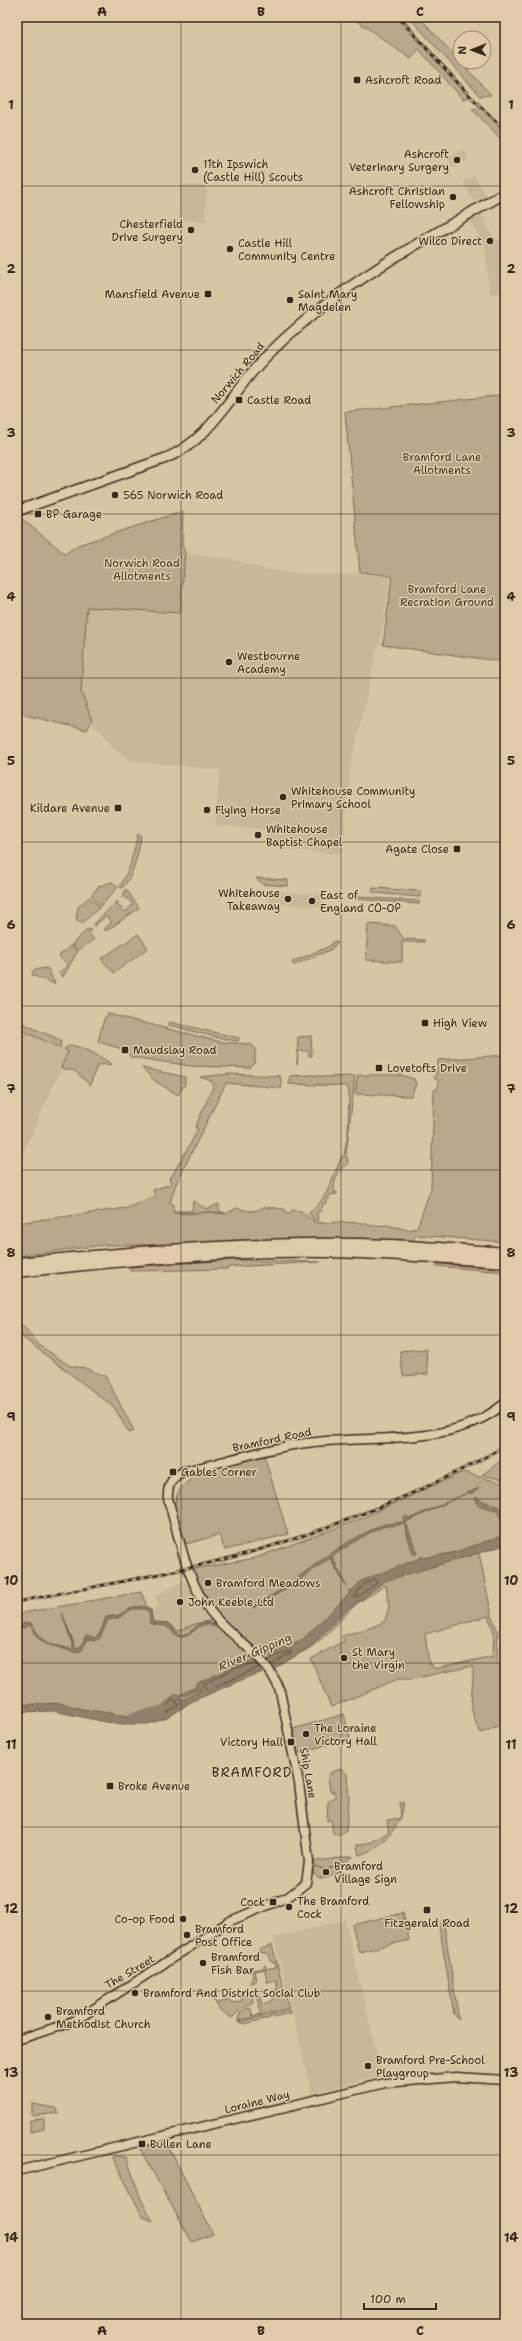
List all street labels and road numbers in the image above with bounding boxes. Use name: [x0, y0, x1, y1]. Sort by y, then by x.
street label: Norwich Road: [208, 339, 268, 407]
street label: Bramford Road: [231, 1424, 313, 1456]
street label: Ship Lane: [296, 1746, 320, 1800]
street label: The Street: [102, 1951, 158, 1993]
street label: Loraine Way: [223, 2087, 291, 2117]

